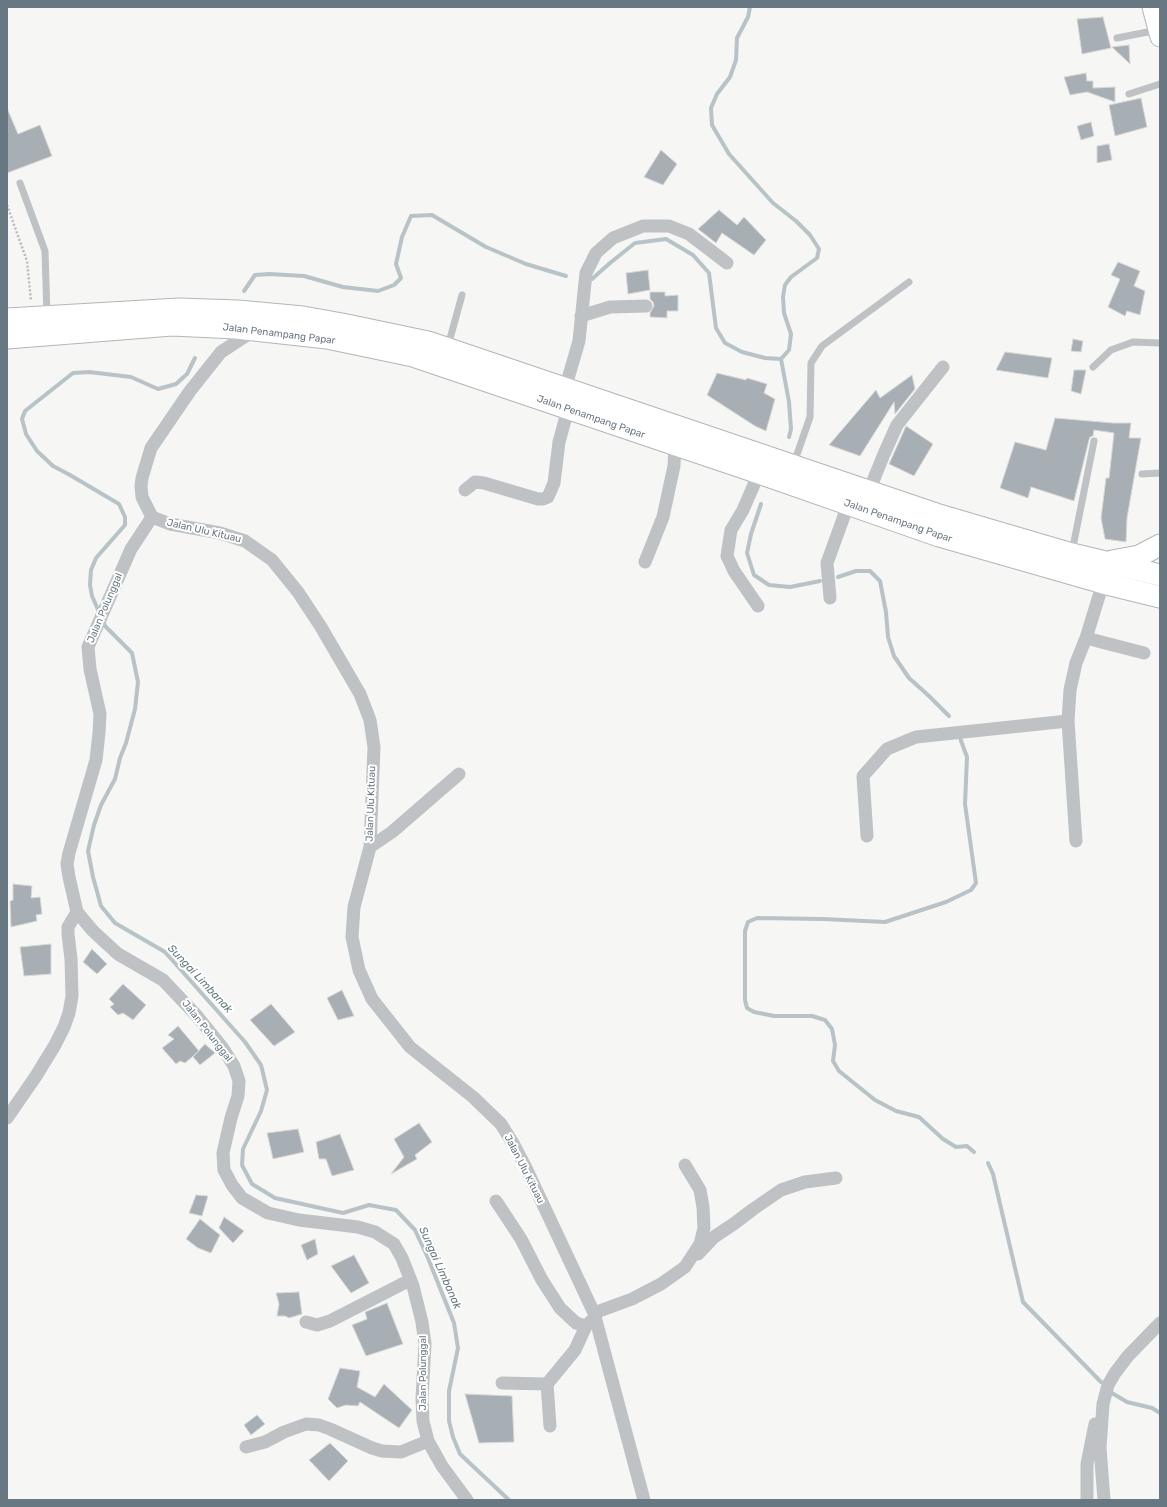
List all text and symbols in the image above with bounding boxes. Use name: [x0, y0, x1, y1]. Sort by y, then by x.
street label: Jalan Penampang Papar: [222, 321, 336, 347]
street label: Jalan Penampang Papar: [535, 393, 647, 441]
street label: Jalan Penampang Papar: [842, 497, 954, 545]
street label: Jalan Ulu Kituau: [166, 517, 242, 545]
street label: Jalan Polunggal: [85, 571, 125, 645]
street label: Jalan Ulu Kituau: [364, 766, 378, 842]
water label: Sungai Limbanak: [165, 942, 235, 1016]
street label: Jalan Polunggal: [179, 998, 235, 1064]
street label: Jalan Ulu Kituau: [501, 1132, 547, 1206]
water label: Sungai Limbanak: [416, 1225, 464, 1311]
street label: Jalan Polunggal: [417, 1336, 429, 1410]

